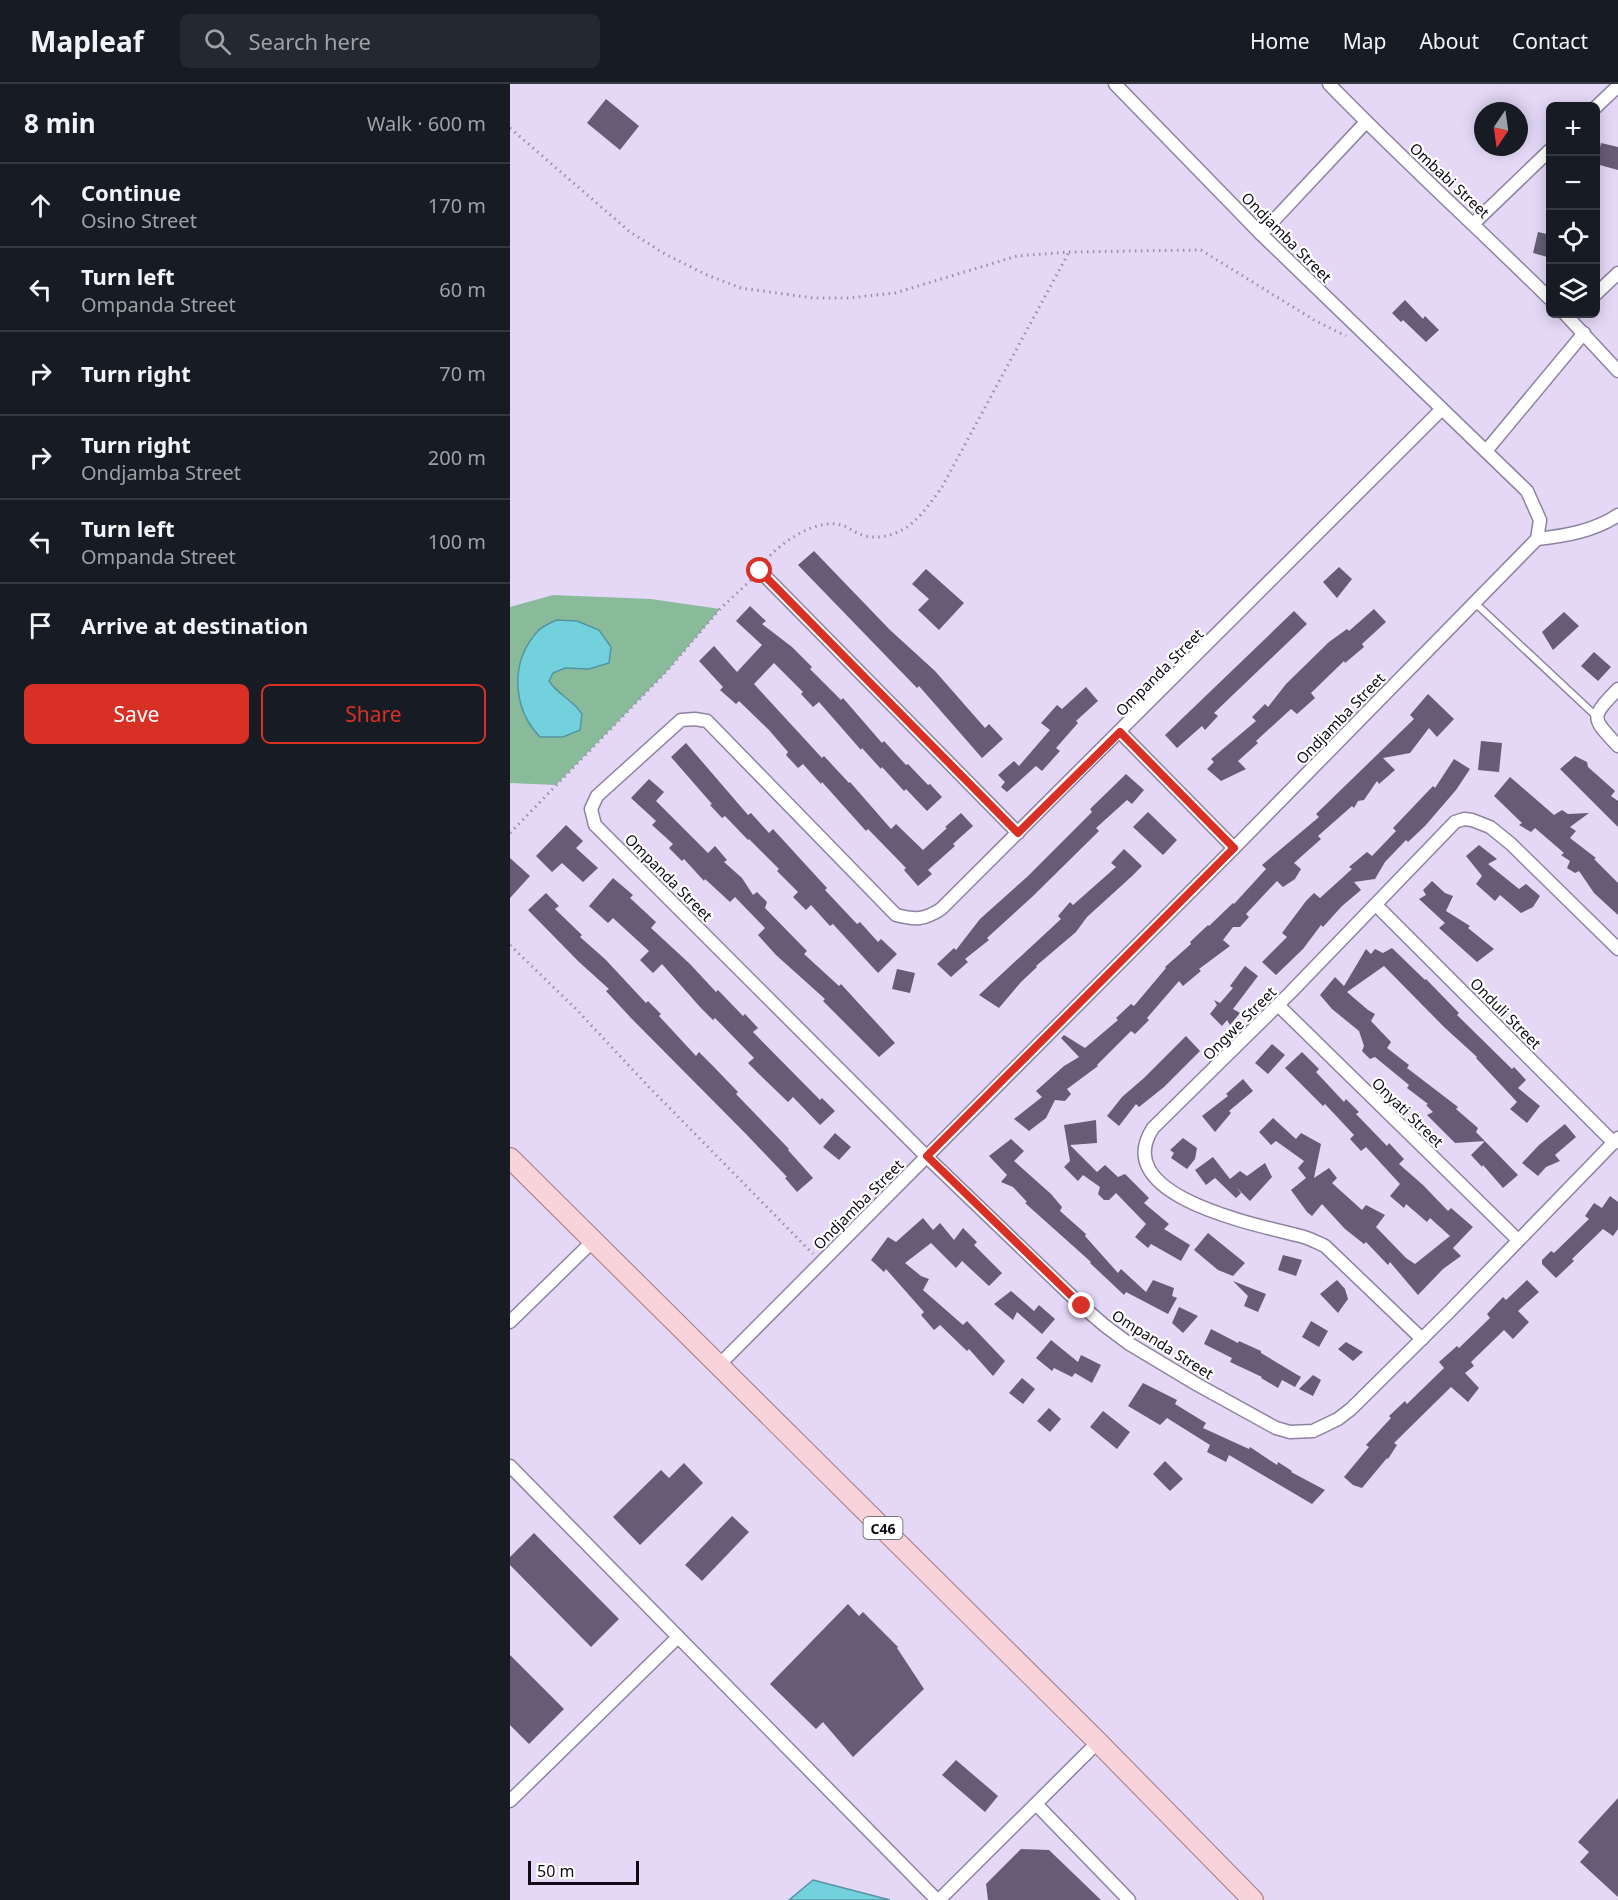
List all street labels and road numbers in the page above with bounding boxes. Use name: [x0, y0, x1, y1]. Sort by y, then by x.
street label: Ombabi Street: [1406, 138, 1495, 223]
street label: Ondjamba Street: [1238, 188, 1337, 287]
street label: Ompanda Street: [1111, 623, 1208, 720]
street label: Ondjamba Street: [1291, 667, 1389, 768]
street label: Ompanda Street: [621, 829, 718, 926]
street label: Onduli Street: [1466, 973, 1546, 1053]
street label: Ongwe Street: [1198, 981, 1281, 1064]
street label: Onyati Street: [1368, 1073, 1448, 1152]
street label: Ondjamba Street: [809, 1154, 908, 1253]
street label: Ompanda Street: [1108, 1305, 1218, 1384]
road number: C46: [864, 1517, 902, 1539]

